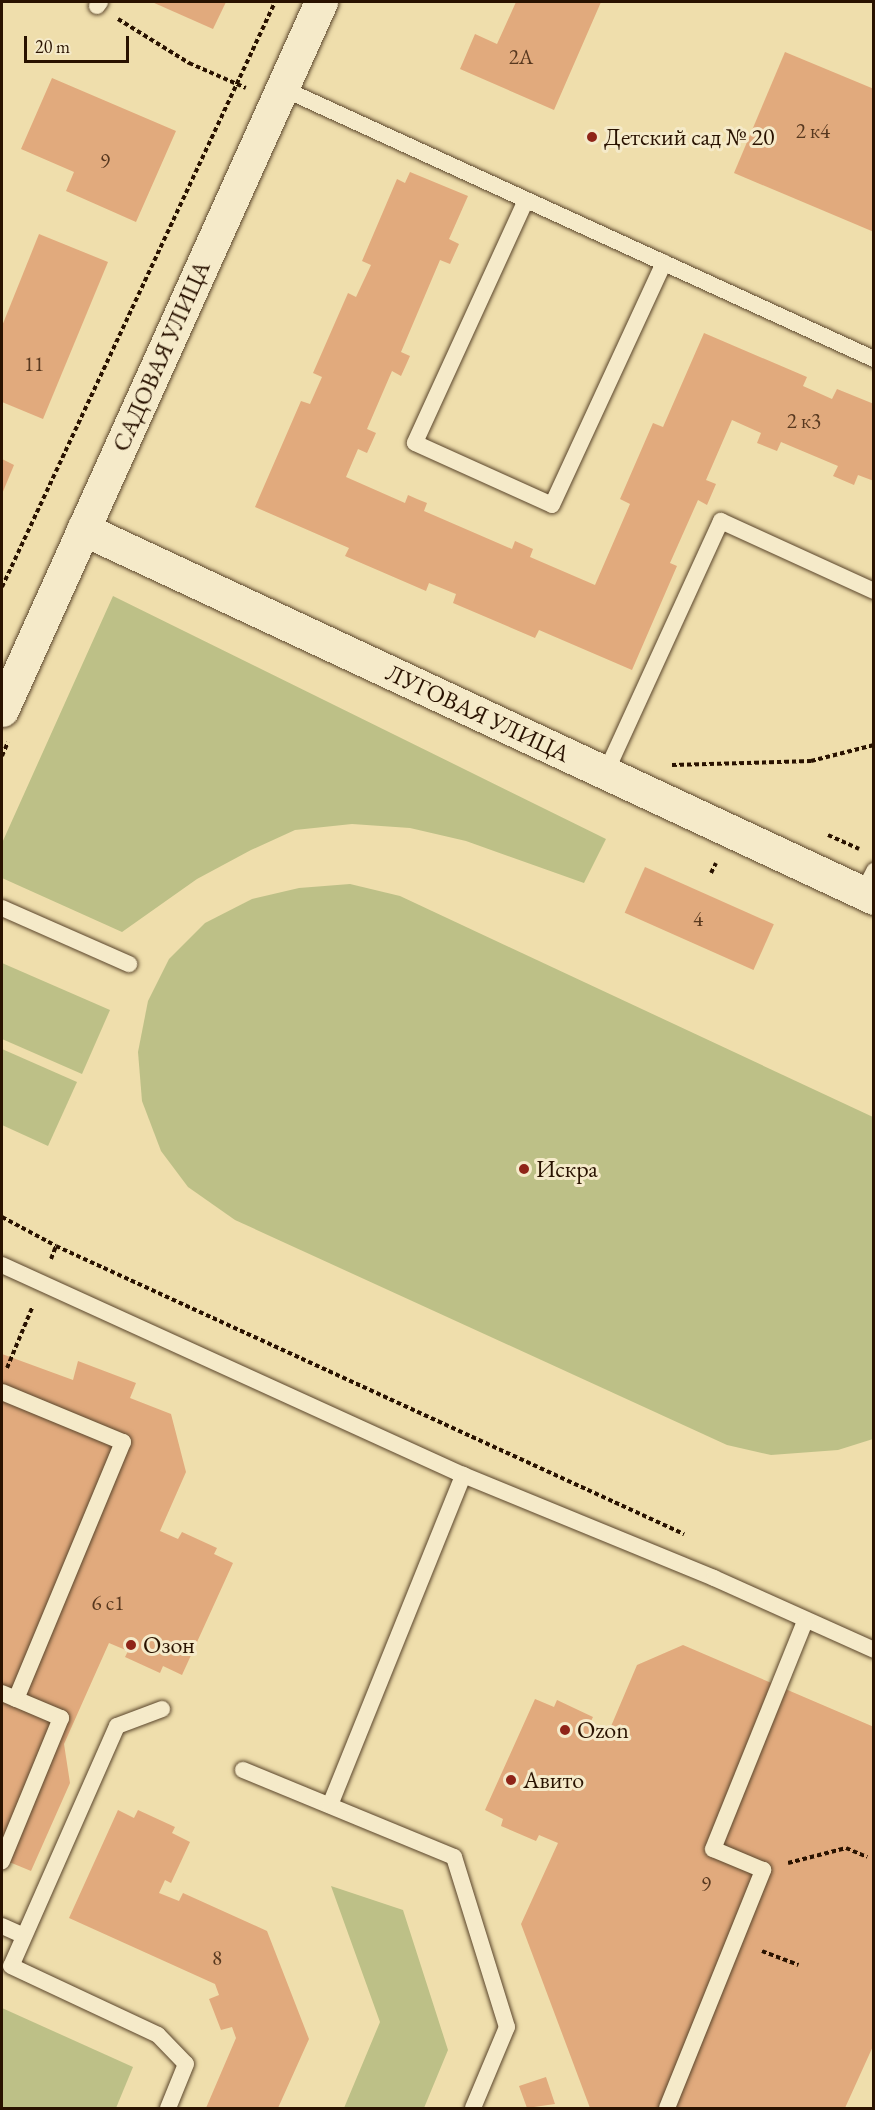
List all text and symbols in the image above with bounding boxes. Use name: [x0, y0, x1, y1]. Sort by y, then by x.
scale bar: [27, 24, 132, 62]
text: 20 m: [35, 35, 70, 58]
house number: 2А: [509, 44, 533, 70]
house number: 2 к4: [796, 118, 830, 144]
place label: Детский сад № 20: [604, 123, 774, 151]
marker: Детский сад № 20: [585, 130, 599, 144]
house number: 9: [100, 148, 110, 174]
street label: САДОВАЯ УЛИЦА: [106, 256, 216, 456]
house number: 11: [24, 351, 44, 377]
house number: 2 к3: [787, 408, 821, 434]
street label: ЛУГОВАЯ УЛИЦА: [382, 658, 574, 768]
house number: 4: [693, 906, 703, 932]
place label: Искра: [536, 1155, 598, 1183]
marker: Искра: [517, 1162, 531, 1176]
house number: 6 с1: [92, 1590, 124, 1616]
place label: Озон: [143, 1631, 195, 1659]
marker: Озон: [124, 1638, 138, 1652]
place label: Ozon: [577, 1716, 629, 1744]
marker: Ozon: [558, 1723, 572, 1737]
place label: Авито: [523, 1766, 584, 1794]
marker: Авито: [504, 1773, 518, 1787]
house number: 9: [701, 1871, 711, 1897]
house number: 8: [212, 1945, 222, 1971]

